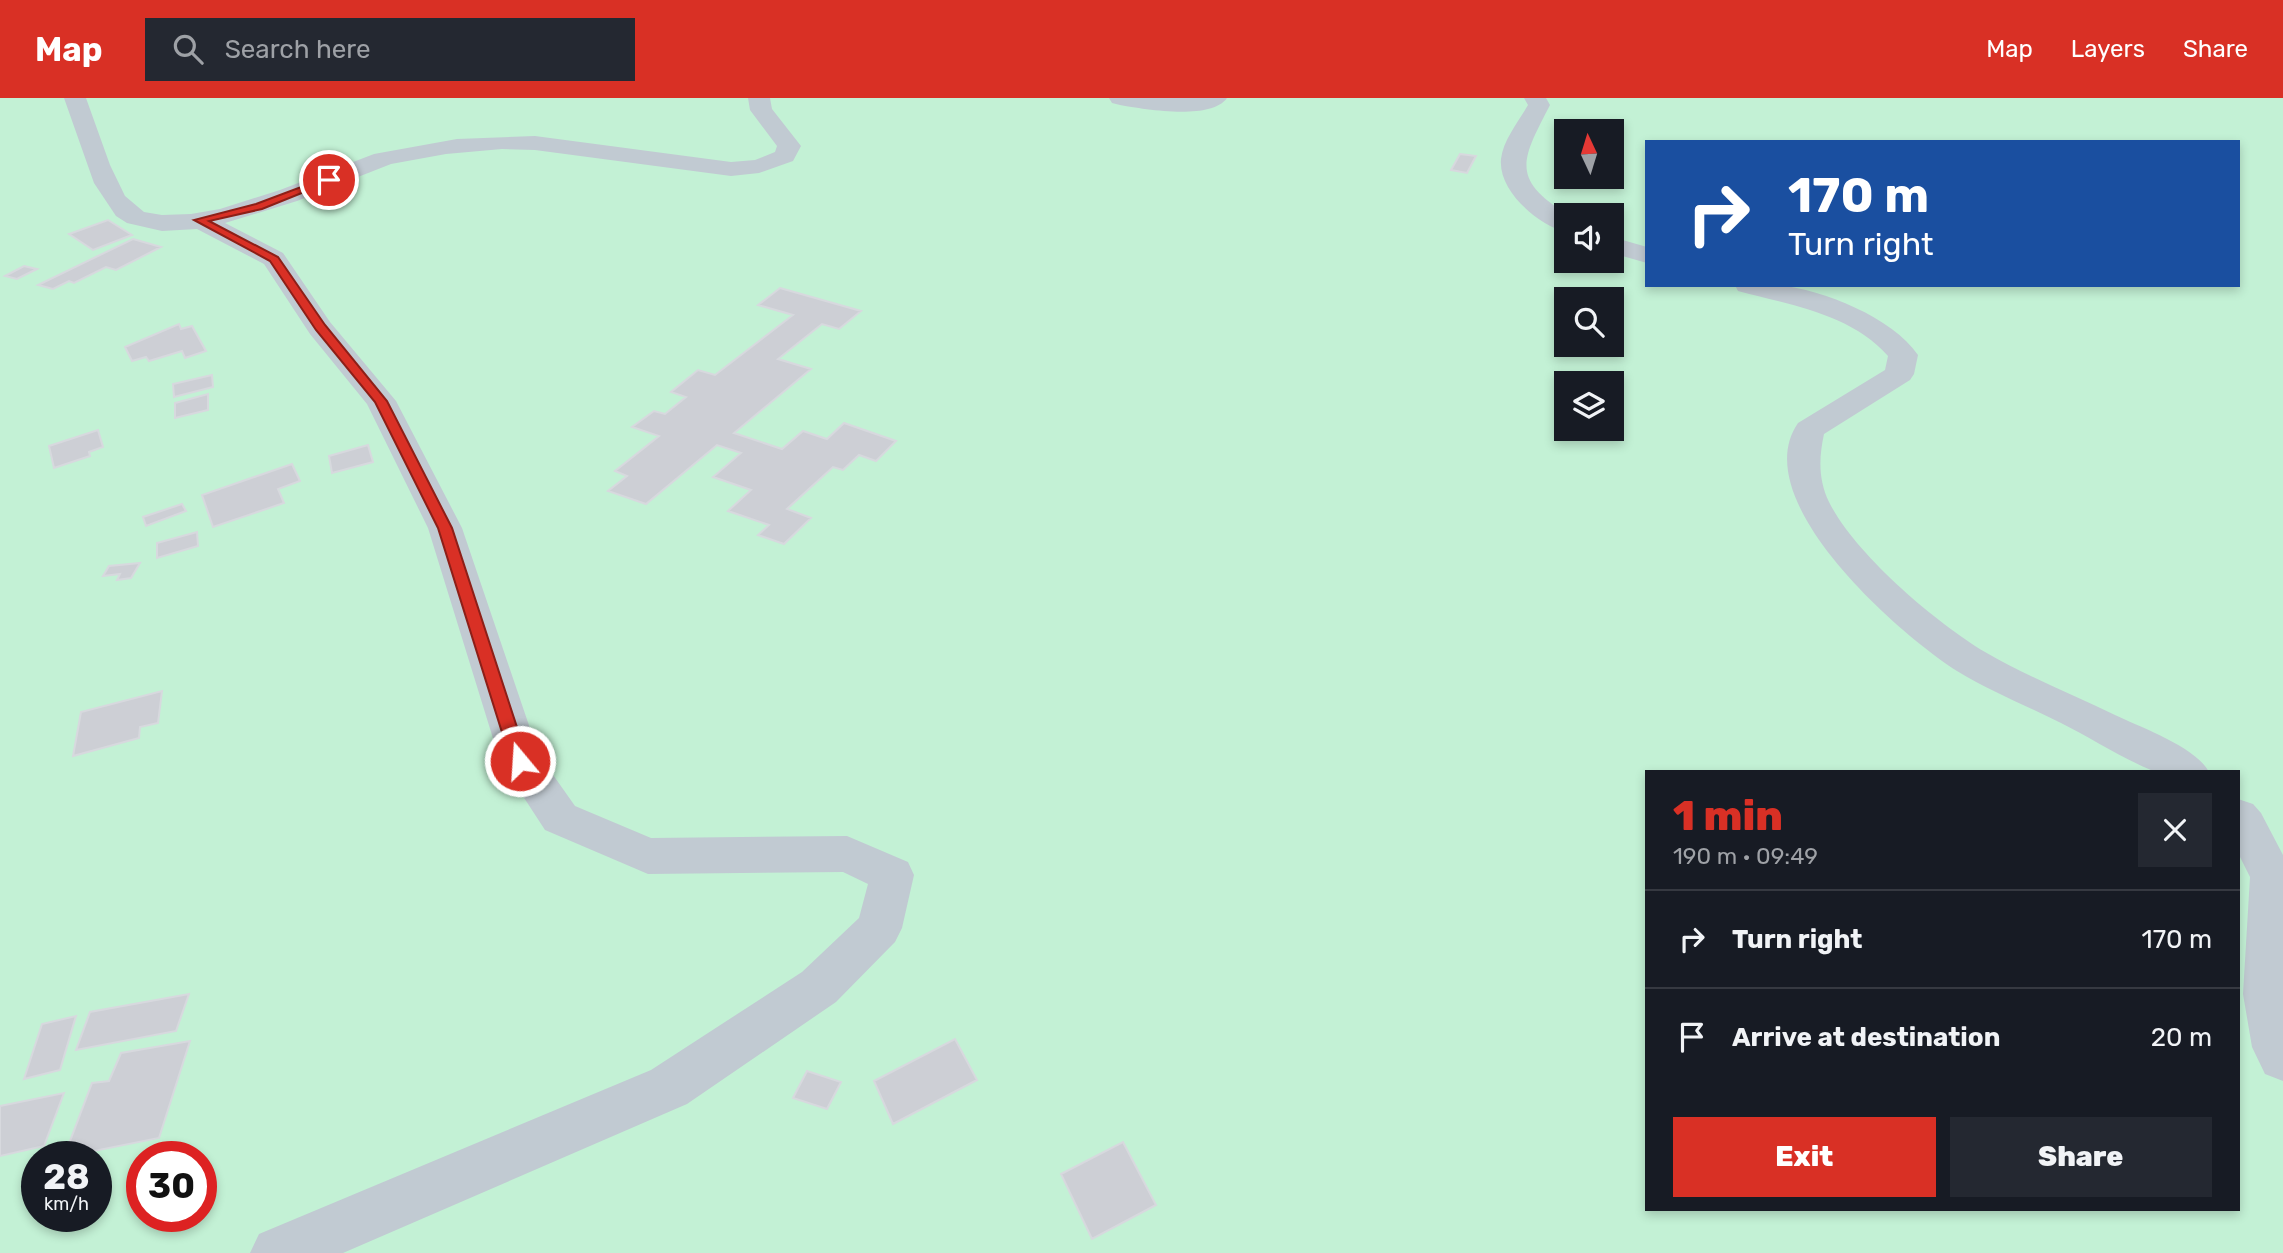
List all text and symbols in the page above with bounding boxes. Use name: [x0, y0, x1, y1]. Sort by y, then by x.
search box: [145, 18, 635, 81]
text: Map: [35, 30, 103, 69]
icon: search: [169, 30, 207, 68]
text: Search here: [225, 34, 370, 65]
text: Map: [1986, 35, 2033, 63]
text: Layers: [2071, 35, 2145, 63]
text: Share: [2183, 35, 2248, 63]
north arrow: [1554, 119, 1624, 189]
map controls: [1554, 119, 1624, 441]
pin: [299, 150, 359, 210]
icon: arrive: [310, 161, 348, 199]
text: 170 m: [1788, 166, 1929, 224]
icon: right: [1673, 168, 1764, 259]
button: sound: [1554, 203, 1624, 273]
text: Turn right: [1788, 225, 1933, 263]
button: search: [1554, 287, 1624, 357]
button: layers: [1554, 371, 1624, 441]
position arrow: [483, 724, 557, 798]
text: 1 min: [1673, 791, 1783, 841]
button: close: [2138, 793, 2212, 867]
text: 190 m · 09:49: [1673, 842, 1818, 870]
icon: right: [1673, 920, 1711, 958]
text: Turn right: [1732, 924, 1862, 955]
text: 170 m: [2142, 924, 2212, 955]
icon: arrive: [1673, 1018, 1711, 1056]
text: Arrive at destination: [1732, 1022, 2000, 1053]
text: 20 m: [2151, 1022, 2212, 1053]
button: Exit: [1673, 1117, 1936, 1197]
button: Share: [1950, 1117, 2212, 1197]
speed limit sign: 30: [126, 1141, 217, 1232]
text: 28: [43, 1156, 90, 1198]
text: km/h: [44, 1193, 89, 1215]

